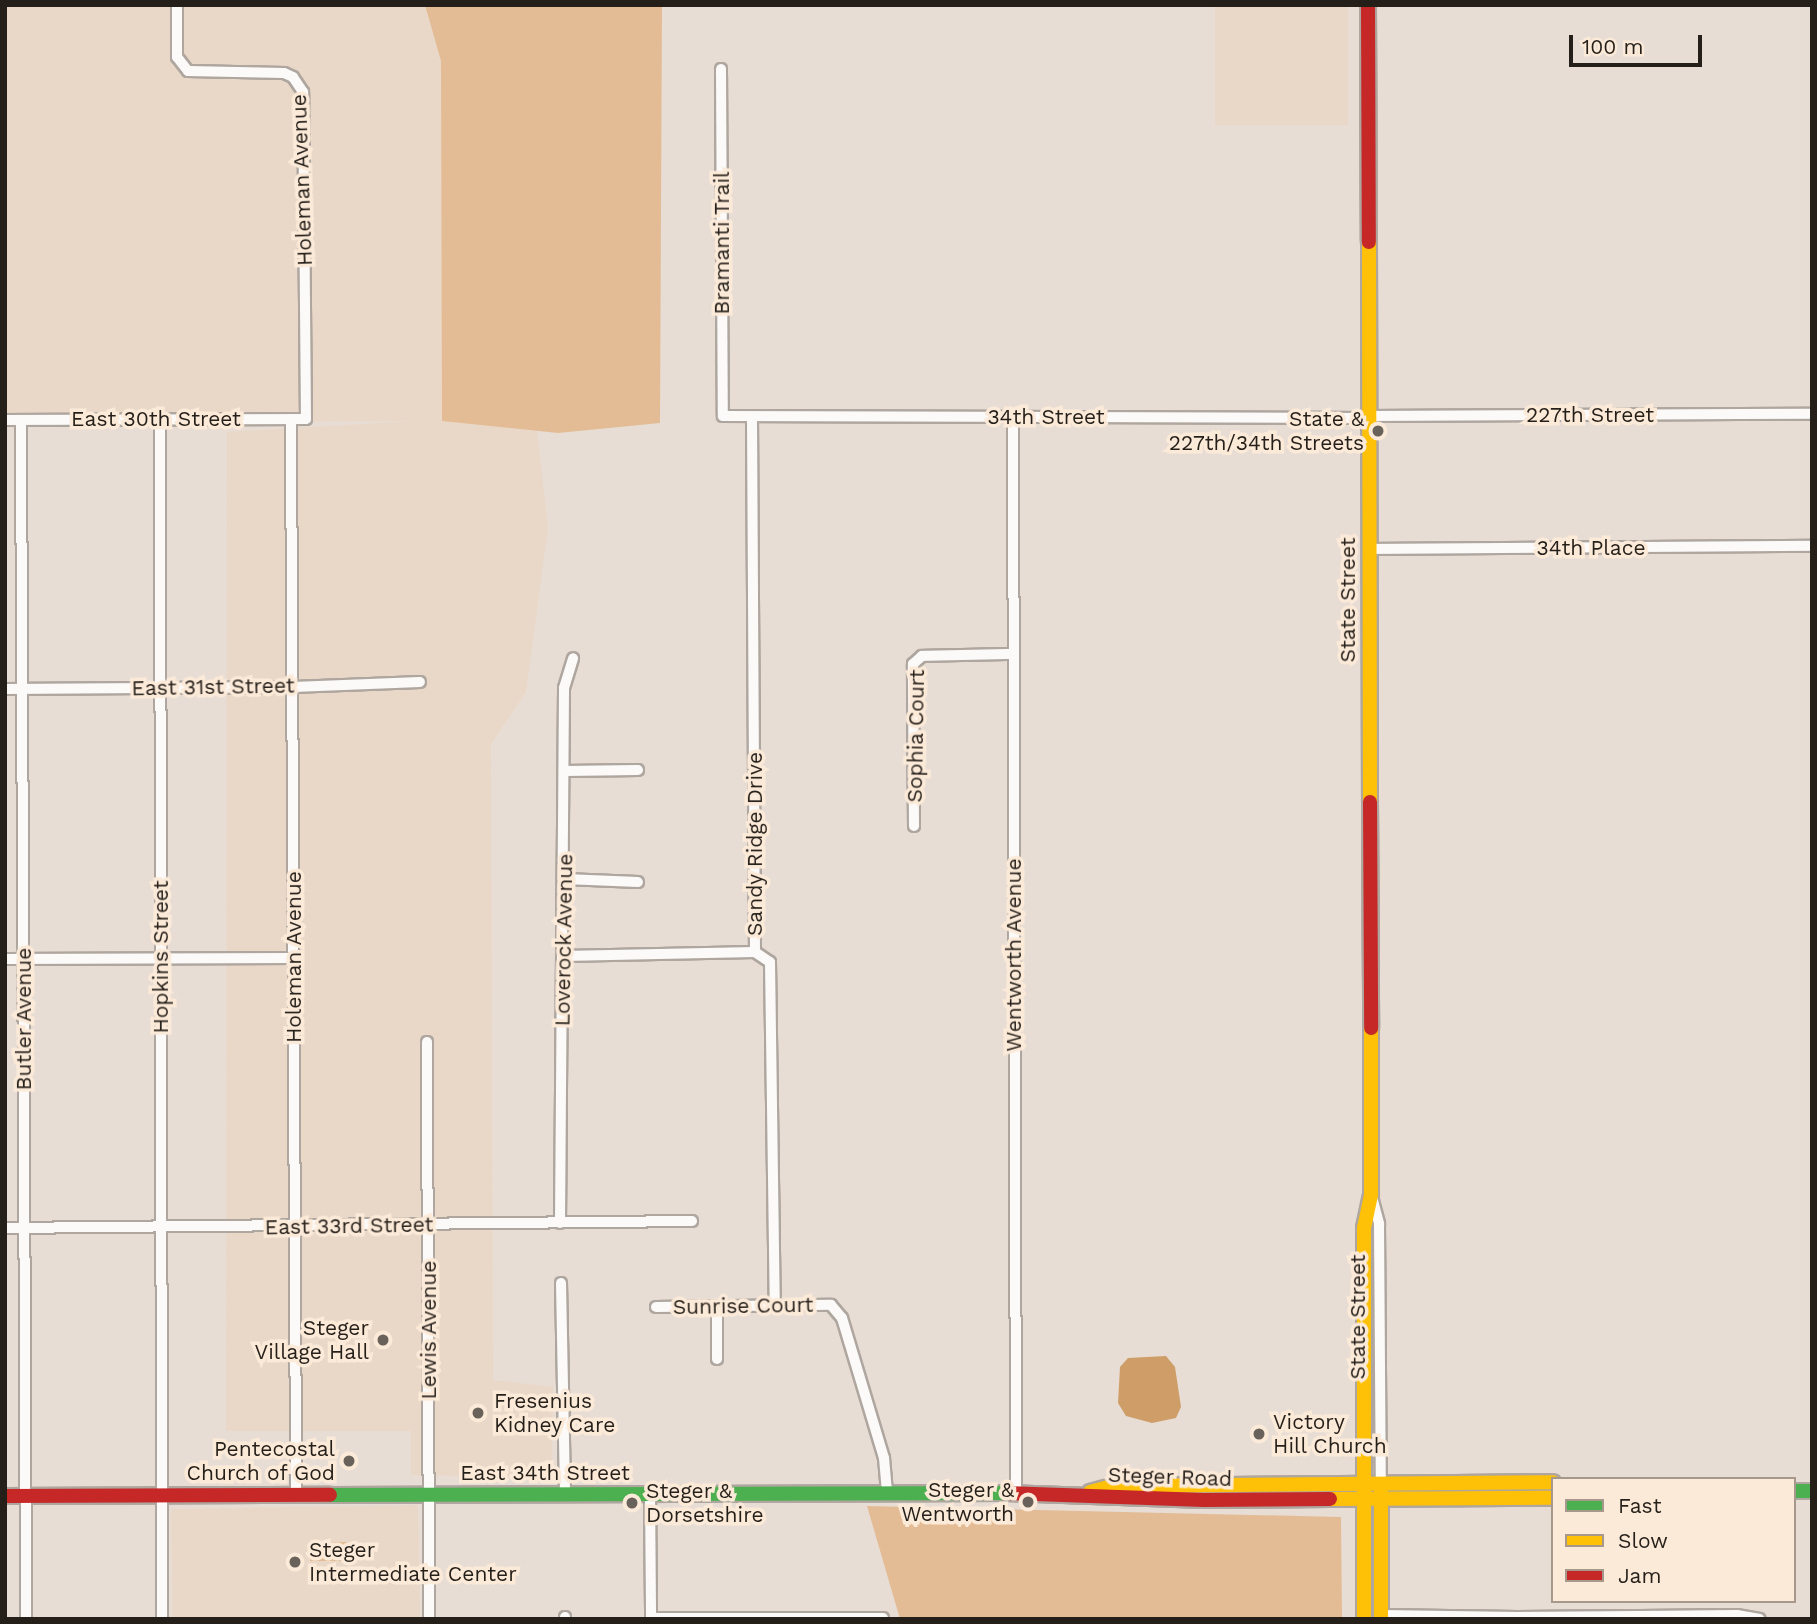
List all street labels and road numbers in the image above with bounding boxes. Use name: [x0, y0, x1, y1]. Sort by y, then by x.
street label: Holeman Avenue: [286, 93, 318, 267]
street label: Bramanti Trail: [709, 171, 735, 315]
street label: 227th Street: [1526, 402, 1654, 428]
street label: 34th Street: [987, 404, 1105, 430]
street label: East 30th Street: [71, 406, 241, 432]
street label: 34th Place: [1536, 535, 1646, 561]
street label: State Street: [1335, 537, 1361, 663]
street label: Sophia Court: [902, 669, 930, 803]
street label: East 31st Street: [131, 673, 295, 701]
street label: Sandy Ridge Drive: [742, 752, 768, 936]
street label: Loverock Avenue: [550, 853, 578, 1027]
street label: Wentworth Avenue: [1001, 858, 1027, 1052]
street label: Holeman Avenue: [281, 871, 307, 1043]
street label: Hopkins Street: [148, 881, 174, 1033]
street label: Butler Avenue: [11, 947, 37, 1091]
street label: East 33rd Street: [265, 1212, 433, 1240]
street label: State Street: [1345, 1254, 1371, 1380]
street label: Lewis Avenue: [416, 1260, 442, 1400]
street label: Sunrise Court: [673, 1292, 813, 1320]
street label: East 34th Street: [460, 1460, 630, 1486]
street label: Steger Road: [1107, 1462, 1233, 1492]

